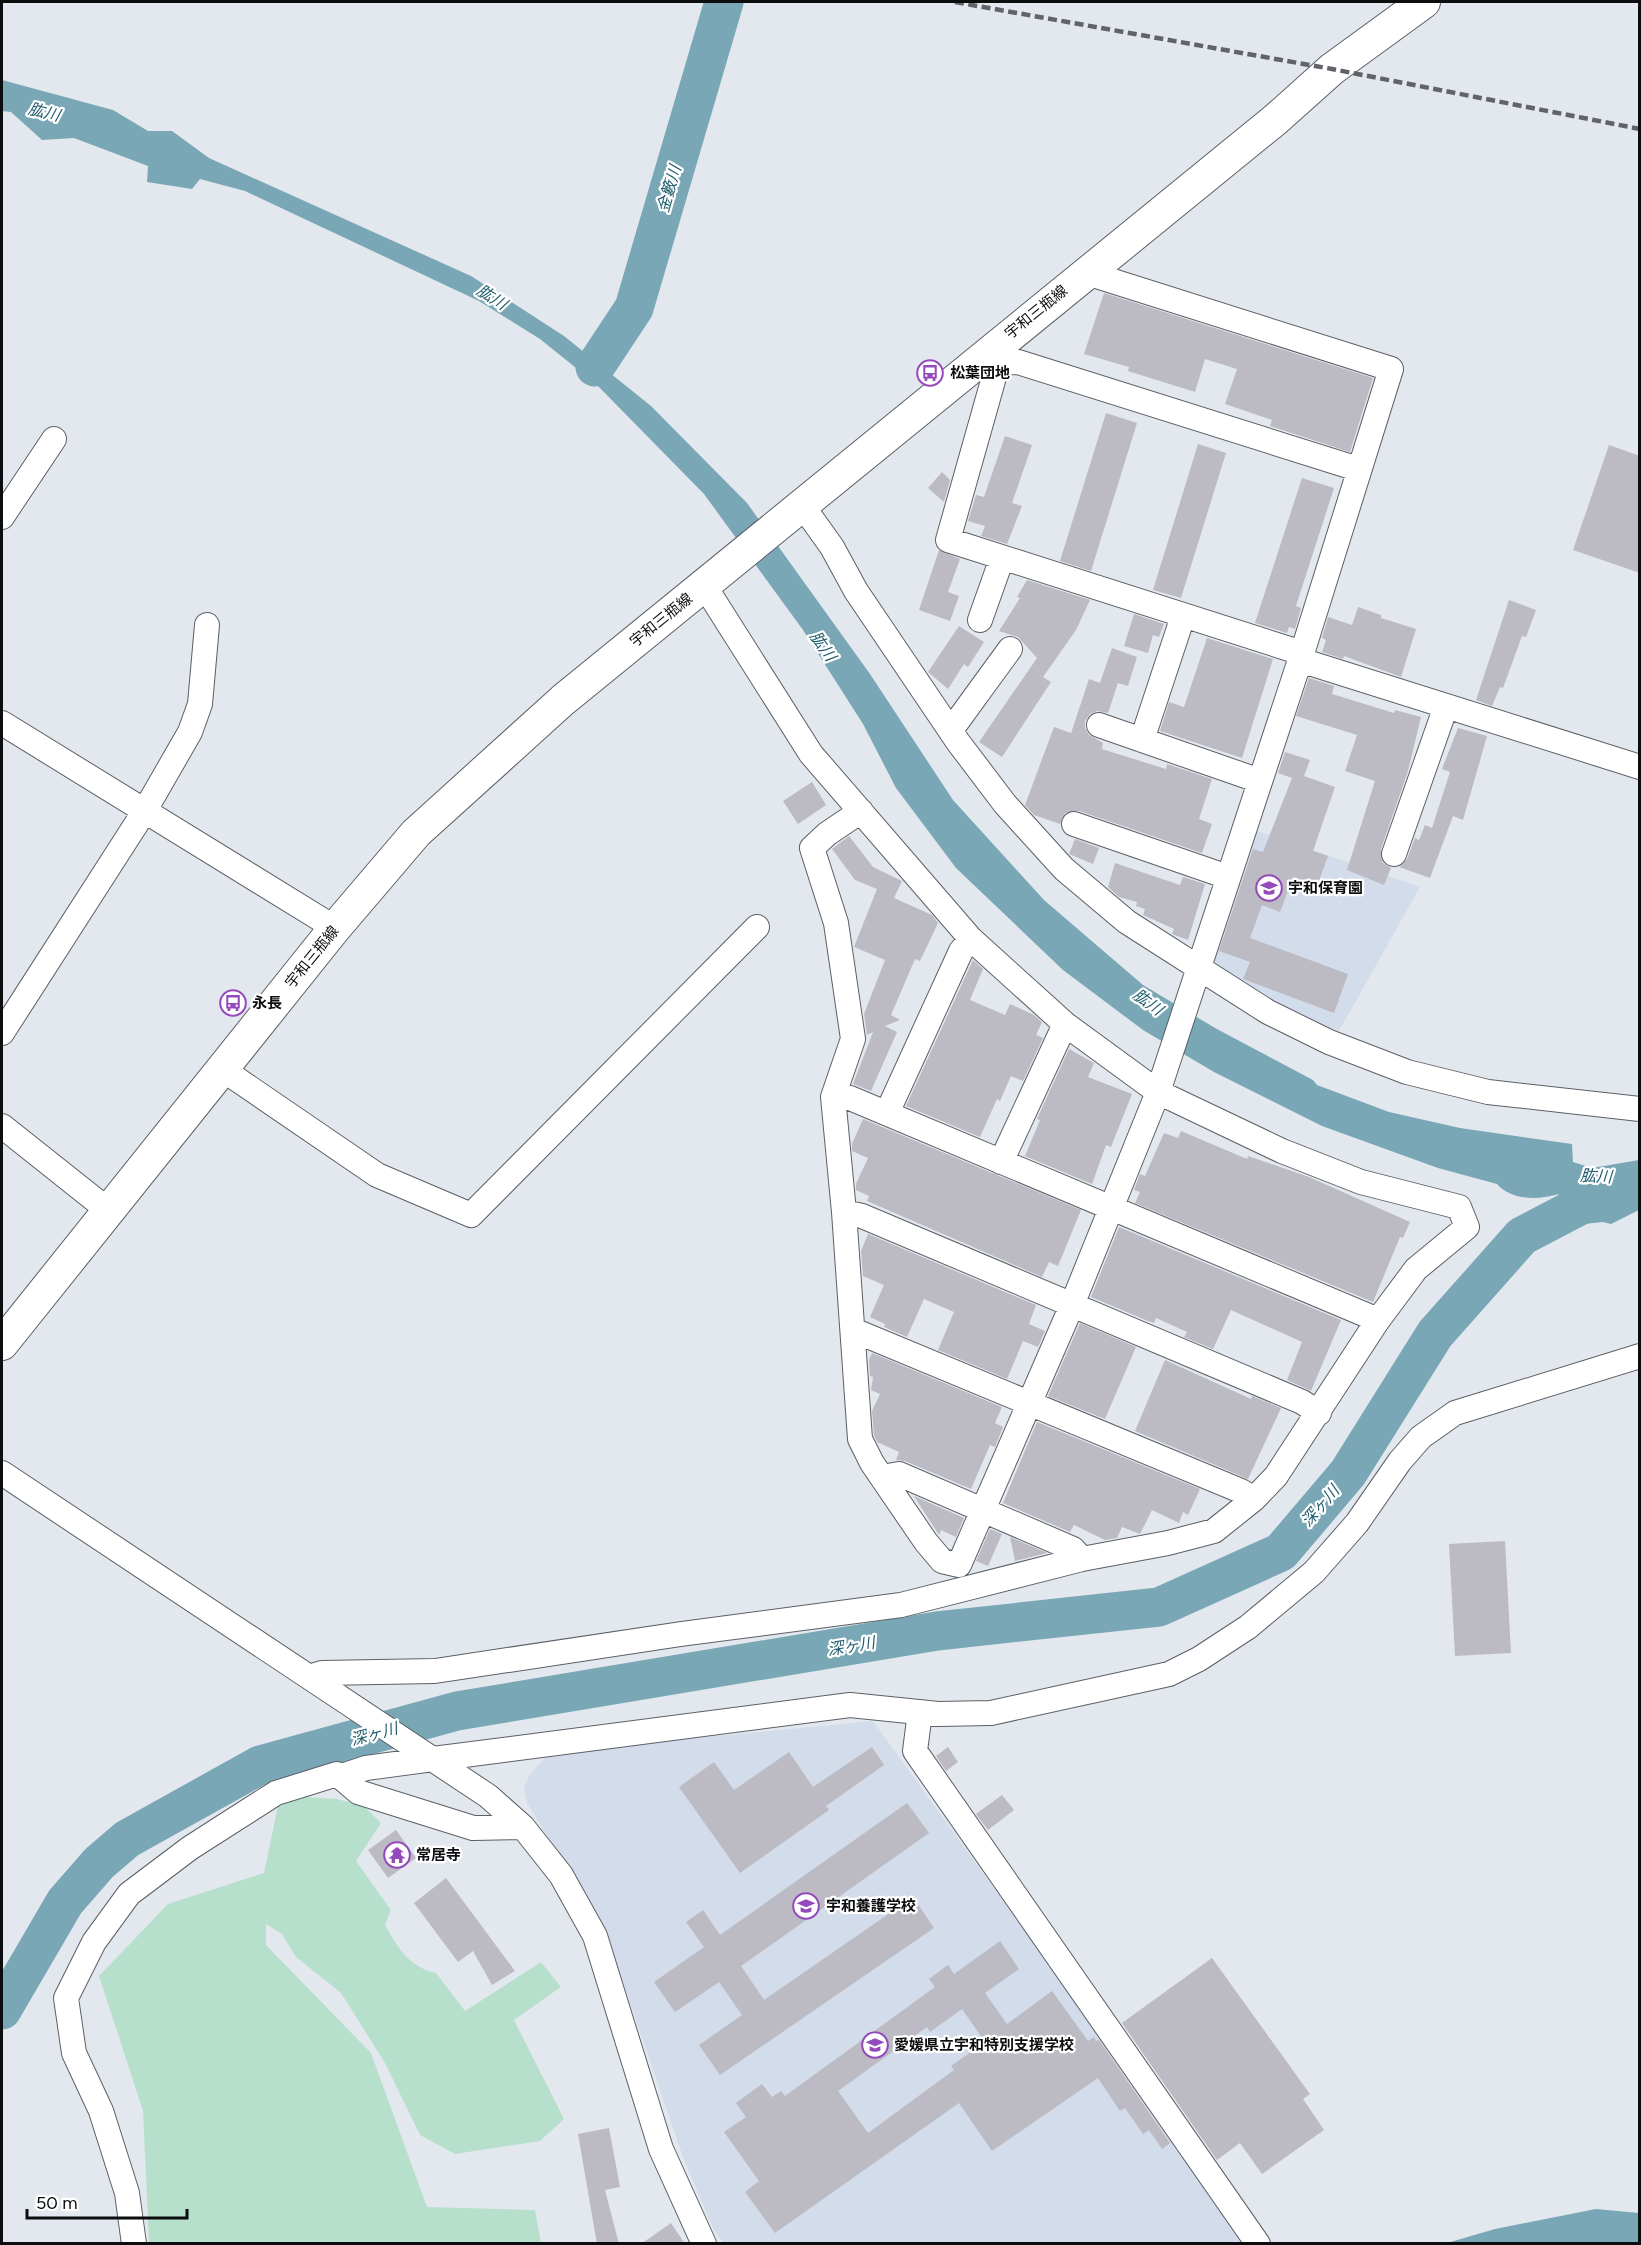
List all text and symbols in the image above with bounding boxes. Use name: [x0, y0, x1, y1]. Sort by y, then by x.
water label: 肱川: [26, 99, 64, 126]
water label: 金籔川: [653, 161, 685, 215]
water label: 肱川: [473, 280, 512, 315]
street label: 宇和三瓶線: [1001, 281, 1071, 343]
bus stop icon: 松葉団地: [915, 358, 945, 388]
place label: 松葉団地: [950, 364, 1010, 382]
street label: 宇和三瓶線: [626, 589, 696, 651]
water label: 肱川: [806, 627, 841, 666]
school or university icon: 宇和保育園: [1254, 873, 1284, 903]
place label: 宇和保育園: [1288, 879, 1363, 897]
street label: 宇和三瓶線: [281, 922, 343, 992]
water label: 肱川: [1129, 985, 1168, 1020]
bus stop icon: 永長: [218, 988, 248, 1018]
place label: 永長: [252, 994, 282, 1012]
water label: 肱川: [1580, 1166, 1614, 1186]
water label: 深ヶ川: [1297, 1480, 1344, 1530]
water label: 深ヶ川: [826, 1633, 878, 1659]
water label: 深ヶ川: [348, 1718, 402, 1749]
temple icon: 常居寺: [382, 1840, 412, 1870]
place label: 常居寺: [416, 1846, 461, 1864]
school or university icon: 宇和養護学校: [791, 1891, 821, 1921]
place label: 宇和養護学校: [826, 1897, 916, 1915]
school or university icon: 愛媛県立宇和特別支援学校: [860, 2030, 890, 2060]
place label: 愛媛県立宇和特別支援学校: [894, 2036, 1074, 2054]
scale bar: [27, 2182, 188, 2220]
text: 50 m: [36, 2192, 78, 2214]

